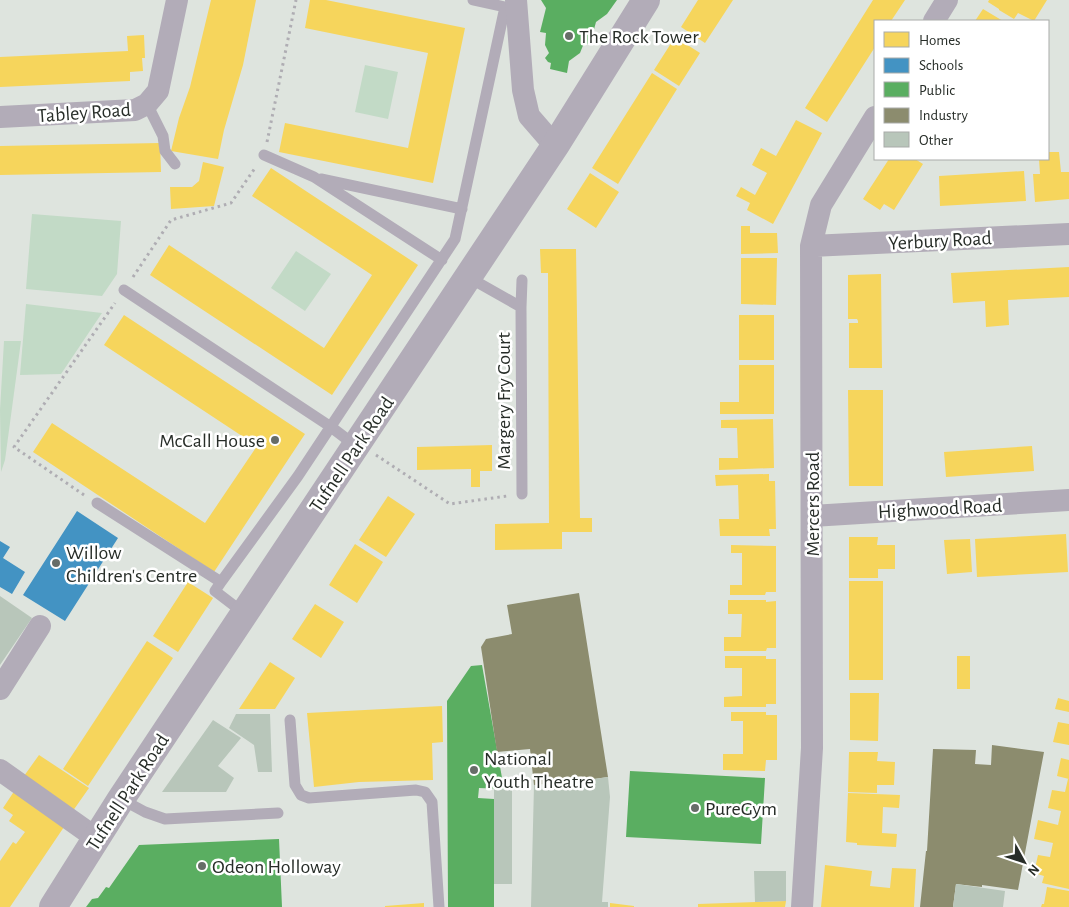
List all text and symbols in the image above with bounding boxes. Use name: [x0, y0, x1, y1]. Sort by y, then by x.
legend: [874, 20, 1049, 160]
place label: The Rock Tower: [579, 27, 699, 47]
marker: The Rock Tower: [563, 30, 575, 42]
text: Homes: [919, 33, 961, 48]
text: Schools: [919, 58, 963, 73]
text: Public: [919, 83, 955, 98]
street label: Tabley Road: [37, 100, 132, 126]
text: Industry: [919, 108, 968, 123]
text: Other: [919, 133, 953, 148]
street label: Yerbury Road: [888, 228, 992, 254]
street label: Margery Fry Court: [494, 332, 514, 470]
street label: Tufnell Park Road: [306, 393, 398, 516]
place label: McCall House: [159, 431, 265, 451]
marker: McCall House: [269, 434, 281, 446]
street label: Mercers Road: [803, 452, 823, 556]
street label: Highwood Road: [877, 496, 1003, 522]
place label: Willow Children's Centre: [66, 543, 197, 586]
marker: Willow Children's Centre: [50, 557, 62, 569]
street label: Tufnell Park Road: [83, 731, 173, 854]
place label: National Youth Theatre: [484, 749, 594, 792]
marker: National Youth Theatre: [468, 764, 480, 776]
place label: PureGym: [705, 799, 777, 819]
marker: PureGym: [689, 802, 701, 814]
north arrow: [999, 837, 1049, 887]
place label: Odeon Holloway: [212, 857, 341, 877]
marker: Odeon Holloway: [196, 860, 208, 872]
text: N: [1025, 861, 1042, 878]

